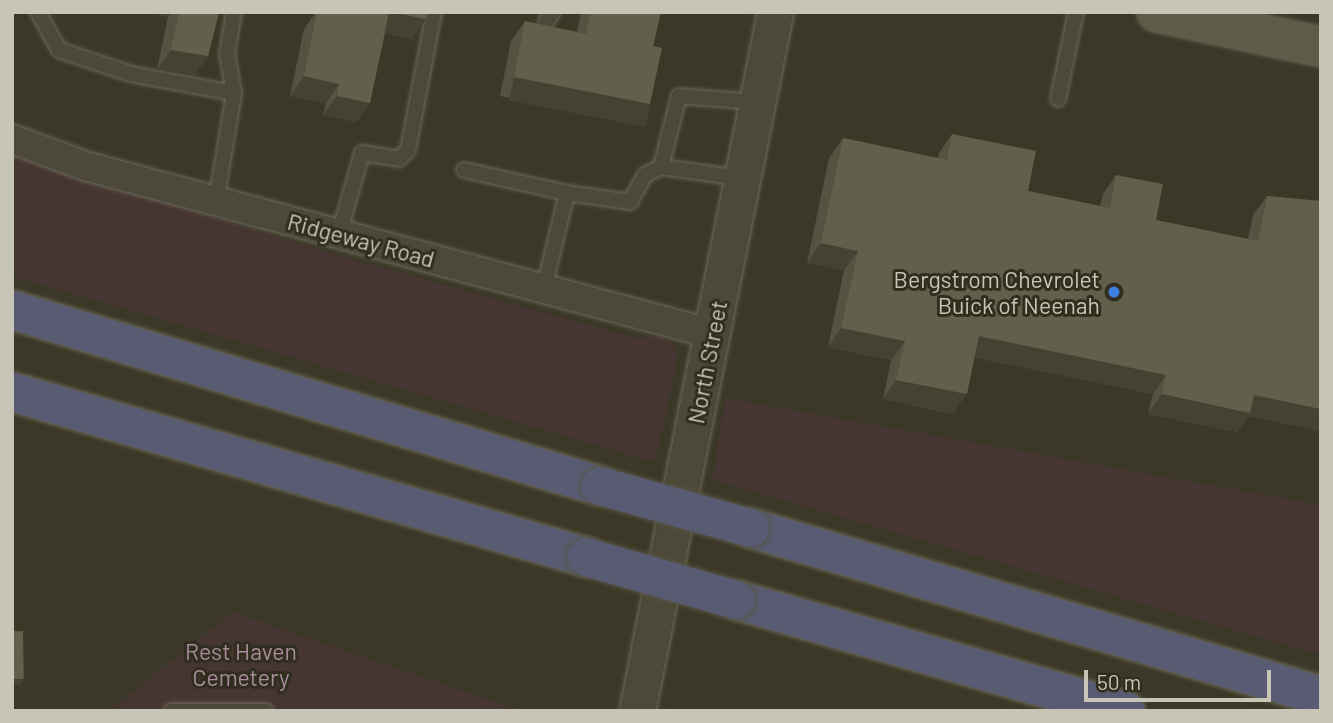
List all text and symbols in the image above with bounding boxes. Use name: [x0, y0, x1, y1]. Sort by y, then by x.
street label: Ridgeway Road: [285, 207, 437, 273]
place label: Bergstrom Chevrolet Buick of Neenah: [894, 265, 1100, 319]
marker: Bergstrom Chevrolet Buick of Neenah: [1106, 284, 1122, 300]
street label: North Street: [682, 298, 732, 426]
park label: Rest Haven Cemetery: [185, 637, 297, 691]
scale bar: [1088, 656, 1275, 700]
text: 50 m: [1097, 669, 1141, 694]

